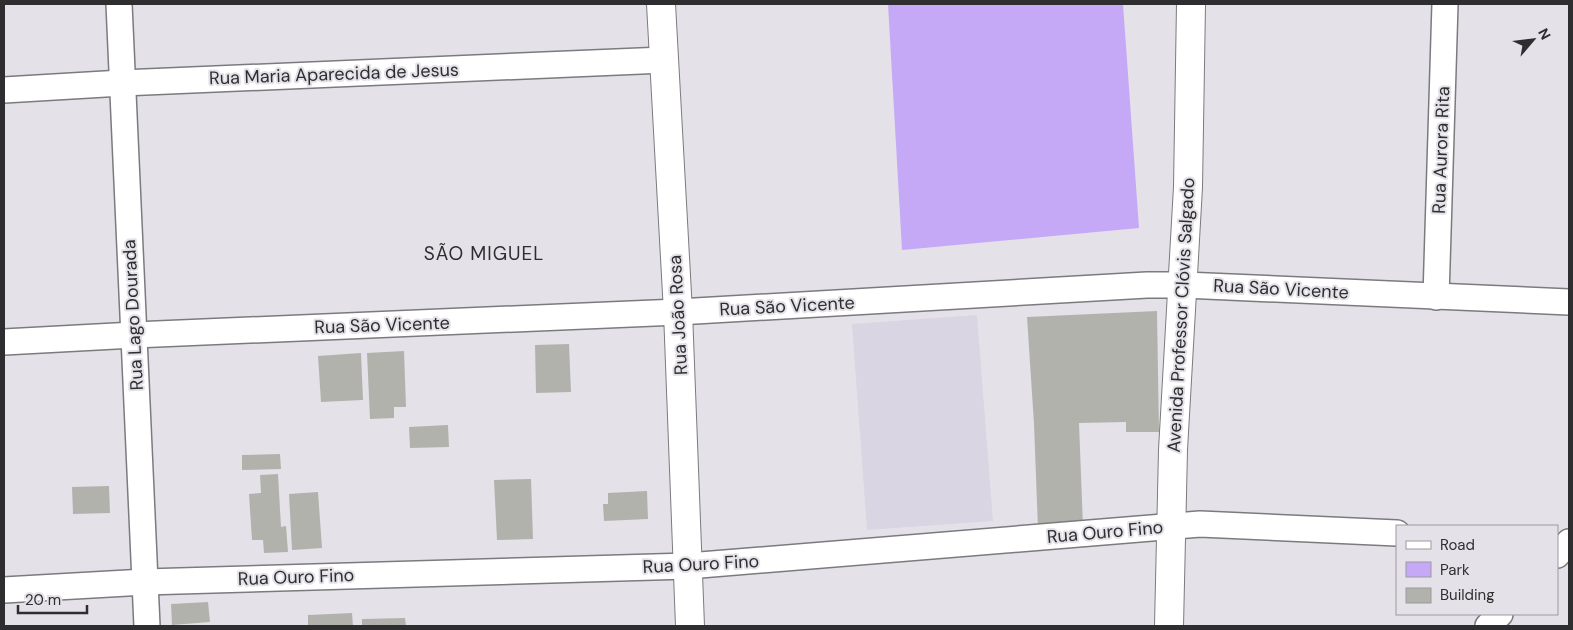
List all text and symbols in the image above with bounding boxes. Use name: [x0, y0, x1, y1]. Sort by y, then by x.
north arrow: [1508, 15, 1558, 65]
text: N: [1534, 25, 1555, 43]
street label: Rua Maria Aparecida de Jesus: [209, 58, 459, 90]
street label: Rua Aurora Rita: [1427, 86, 1455, 214]
street label: Avenida Professor Clóvis Salgado: [1162, 177, 1200, 453]
street label: Rua Lago Dourada: [117, 239, 149, 391]
district label: SÃO MIGUEL: [424, 241, 544, 266]
street label: Rua João Rosa: [663, 254, 693, 376]
street label: Rua São Vicente: [1213, 273, 1349, 305]
street label: Rua São Vicente: [719, 290, 855, 322]
street label: Rua São Vicente: [314, 311, 450, 339]
street label: Rua Ouro Fino: [1046, 515, 1164, 549]
legend: [1396, 525, 1558, 615]
text: Road: [1440, 535, 1475, 555]
street label: Rua Ouro Fino: [642, 549, 760, 579]
text: Park: [1440, 560, 1470, 580]
street label: Rua Ouro Fino: [237, 563, 355, 591]
scale bar: [18, 582, 86, 614]
text: Building: [1440, 585, 1495, 605]
text: 20 m: [25, 590, 61, 610]

